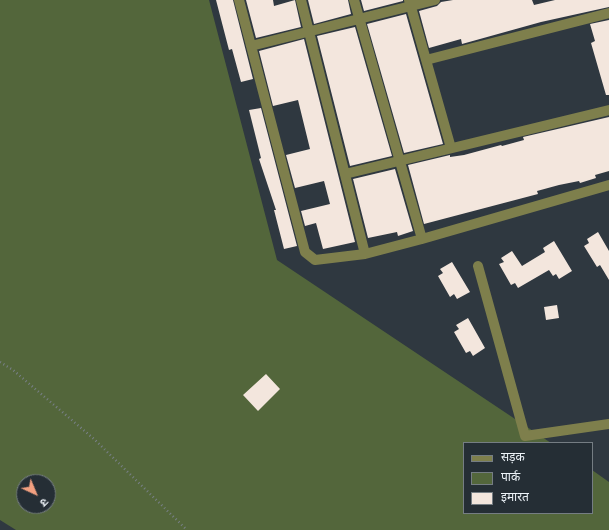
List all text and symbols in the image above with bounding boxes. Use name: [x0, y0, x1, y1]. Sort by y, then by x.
legend: [463, 442, 593, 514]
text: सड़क: [501, 451, 525, 463]
text: पार्क: [501, 471, 520, 483]
north arrow: [16, 474, 56, 514]
text: इमारत: [501, 491, 529, 503]
text: उ: [38, 496, 50, 508]

